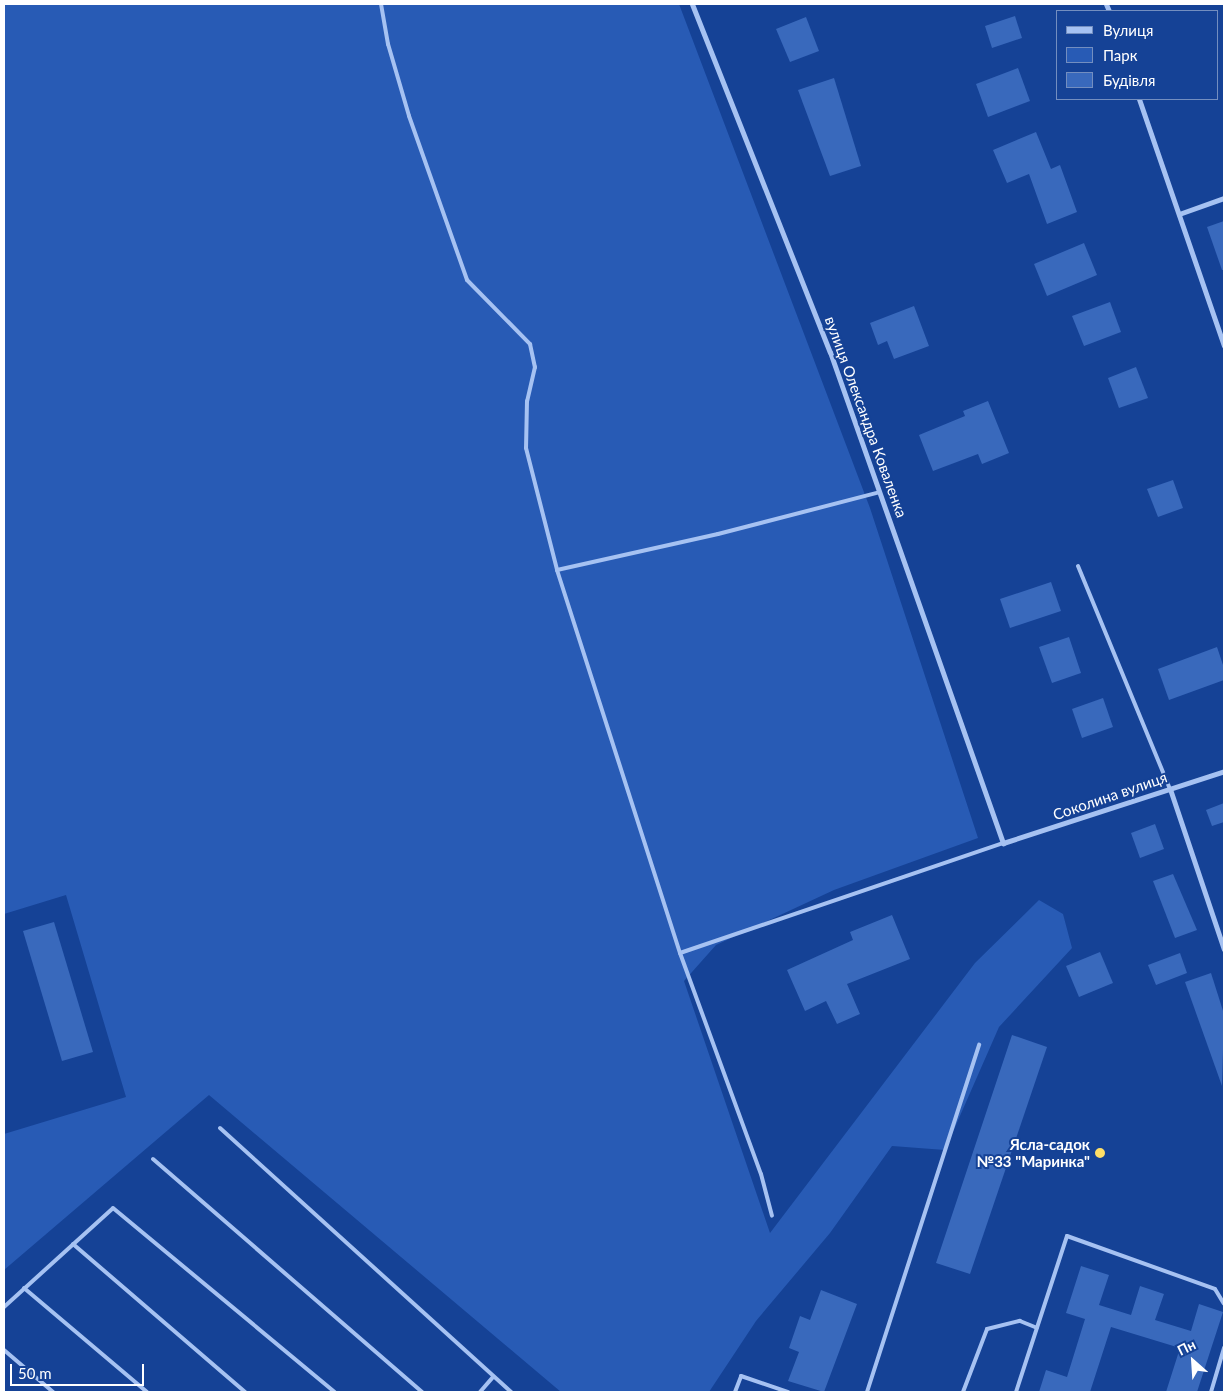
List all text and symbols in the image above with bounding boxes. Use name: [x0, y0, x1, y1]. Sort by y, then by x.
legend: [1056, 10, 1218, 100]
text: Вулиця: [1103, 21, 1153, 39]
text: Парк: [1103, 46, 1137, 64]
text: Будівля: [1103, 71, 1155, 89]
street label: вулиця Олександра Коваленка: [821, 314, 911, 520]
street label: Соколина вулиця: [1051, 768, 1169, 824]
place label: Ясла-садок №33 "Маринка": [977, 1135, 1090, 1170]
marker: Ясла-садок №33 "Маринка": [1094, 1147, 1106, 1159]
text: Пн: [1174, 1335, 1198, 1359]
north arrow: [1168, 1336, 1218, 1386]
scale bar: [12, 1354, 146, 1386]
text: 50 m: [18, 1364, 52, 1382]

